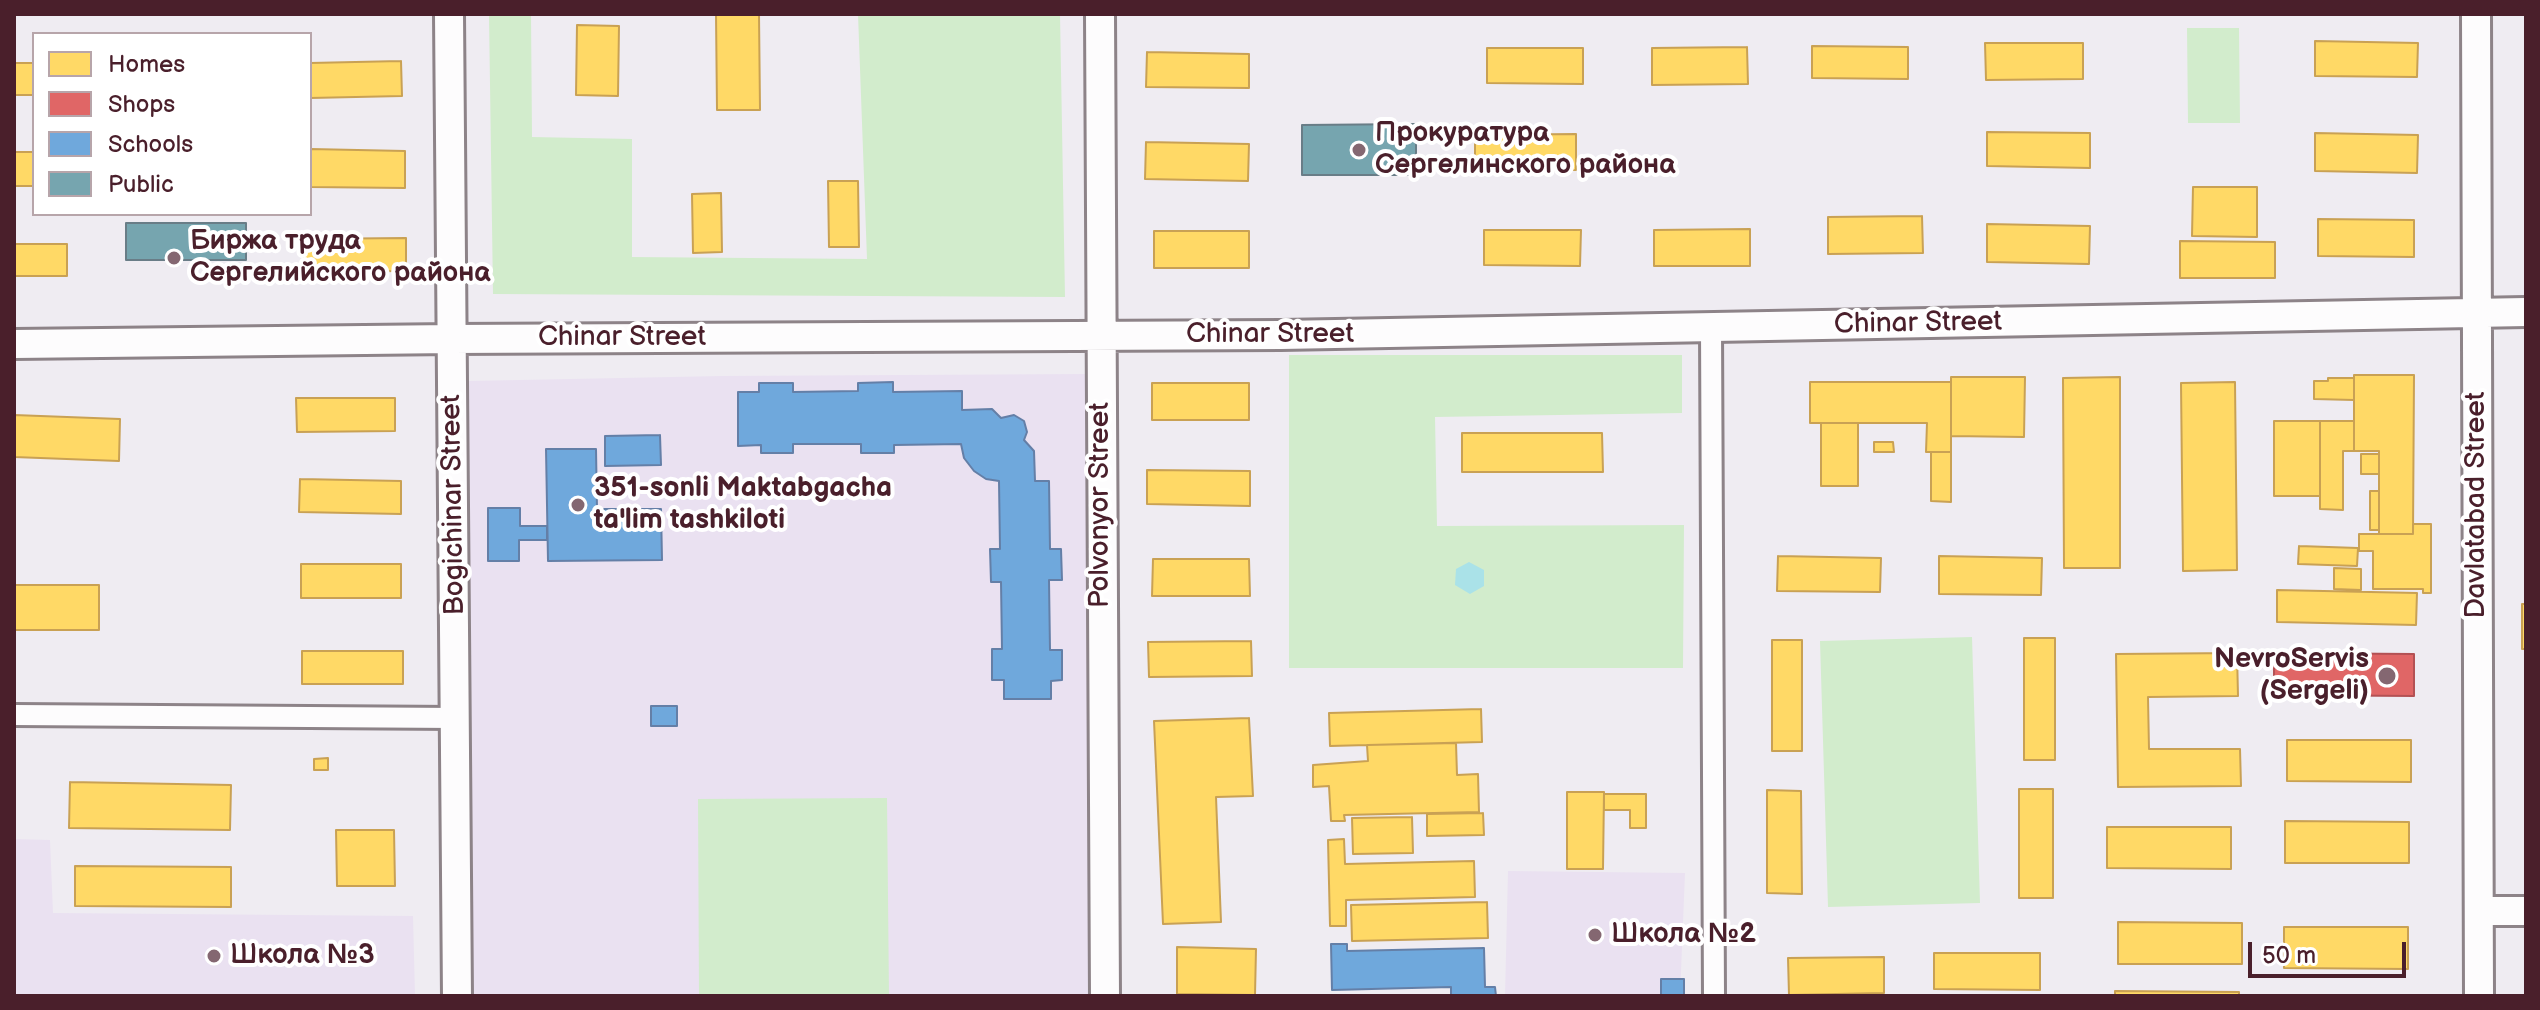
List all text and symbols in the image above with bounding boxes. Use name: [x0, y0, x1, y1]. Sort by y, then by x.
legend: [32, 32, 312, 216]
text: Homes: [108, 50, 185, 79]
text: Shops: [108, 90, 175, 119]
place label: Прокуратура Сергелинского района: [1375, 117, 1675, 183]
text: Schools: [108, 130, 193, 159]
marker: Прокуратура Сергелинского района: [1350, 141, 1368, 159]
text: Public: [108, 170, 174, 199]
place label: Биржа труда Сергелийского района: [190, 225, 490, 291]
marker: Биржа труда Сергелийского района: [165, 249, 183, 267]
street label: Chinar Street: [1834, 306, 2002, 342]
street label: Chinar Street: [1186, 318, 1354, 352]
street label: Chinar Street: [538, 321, 706, 355]
street label: Davlatabad Street: [2460, 392, 2494, 618]
street label: Bogichinar Street: [435, 394, 473, 616]
street label: Polvonyor Street: [1084, 402, 1118, 608]
place label: 351-sonli Maktabgacha ta'lim tashkiloti: [594, 472, 892, 538]
marker: 351-sonli Maktabgacha ta'lim tashkiloti: [569, 496, 587, 514]
place label: NevroServis (Sergeli): [2214, 643, 2369, 709]
marker: NevroServis (Sergeli): [2376, 665, 2398, 687]
place label: Школа №2: [1611, 918, 1756, 952]
marker: Школа №2: [1586, 926, 1604, 944]
scale bar: [2252, 926, 2410, 976]
place label: Школа №3: [230, 939, 375, 973]
text: 50 m: [2262, 941, 2316, 970]
marker: Школа №3: [205, 947, 223, 965]

